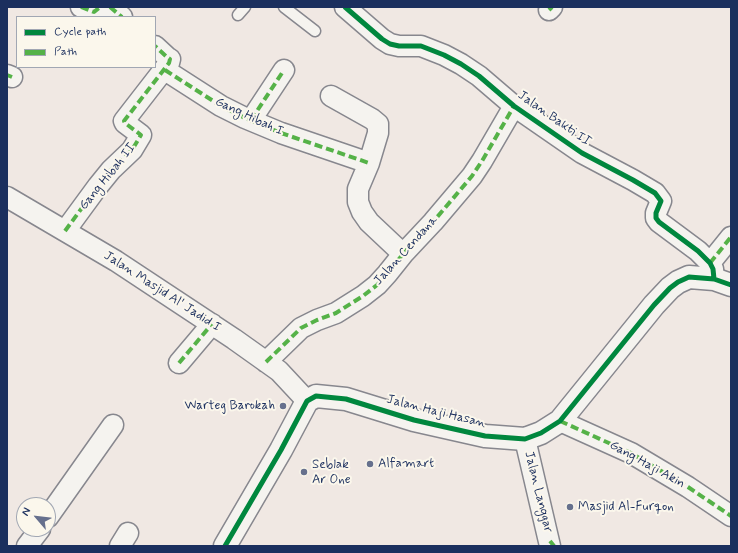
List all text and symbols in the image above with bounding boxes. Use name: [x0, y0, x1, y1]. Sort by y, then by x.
legend: [16, 16, 156, 68]
text: Cycle path: [54, 24, 106, 40]
text: Path: [54, 44, 77, 60]
street label: Jalan Bakti II: [514, 88, 594, 150]
street label: Gang Hibah I: [212, 94, 286, 140]
street label: Gang Hibah II: [76, 141, 140, 213]
street label: Jalan Cendana: [371, 213, 441, 289]
street label: Jalan Masjid Al' Jadid I: [101, 248, 223, 336]
street label: Jalan Haji Hasan: [385, 392, 487, 432]
place label: Warteg Barokah: [185, 398, 275, 414]
marker: Warteg Barokah: [278, 401, 288, 411]
street label: Gang Haji Akin: [606, 438, 688, 492]
street label: Jalan Langgar: [520, 450, 556, 534]
place label: Alfamart: [378, 456, 434, 472]
place label: Seblak Ar One: [312, 457, 351, 488]
marker: Alfamart: [365, 459, 375, 469]
marker: Seblak Ar One: [299, 467, 309, 477]
north arrow: [16, 497, 56, 537]
place label: Masjid Al-Furqon: [578, 499, 674, 515]
marker: Masjid Al-Furqon: [565, 502, 575, 512]
text: N: [18, 505, 34, 518]

